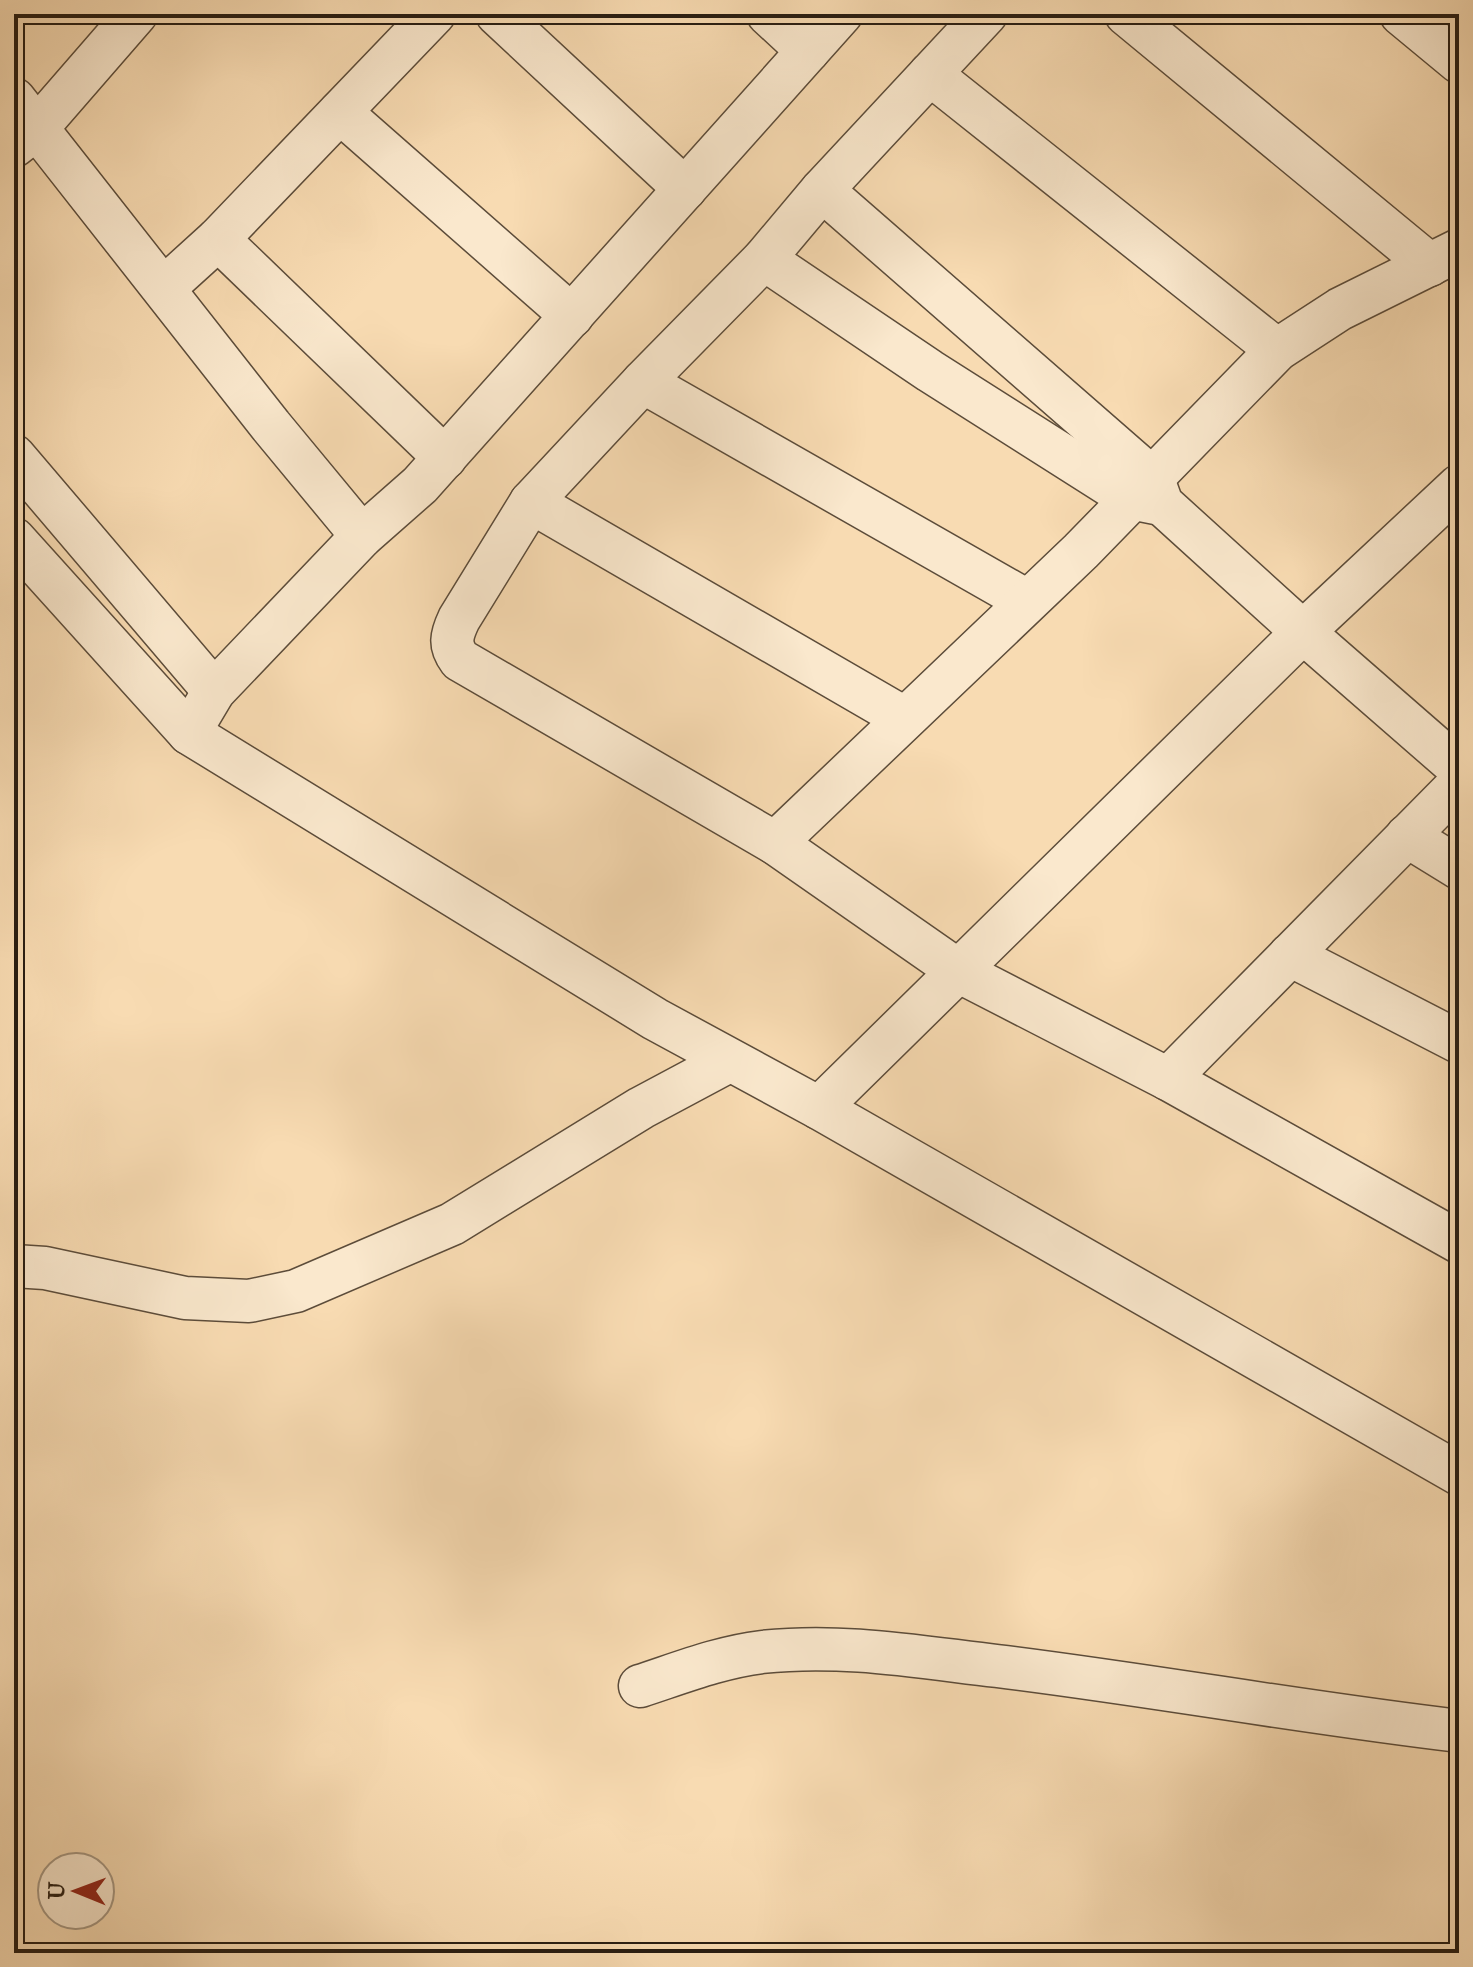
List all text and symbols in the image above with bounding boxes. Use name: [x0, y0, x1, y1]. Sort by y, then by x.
north arrow: [36, 1851, 116, 1931]
text: U: [43, 1881, 70, 1900]

